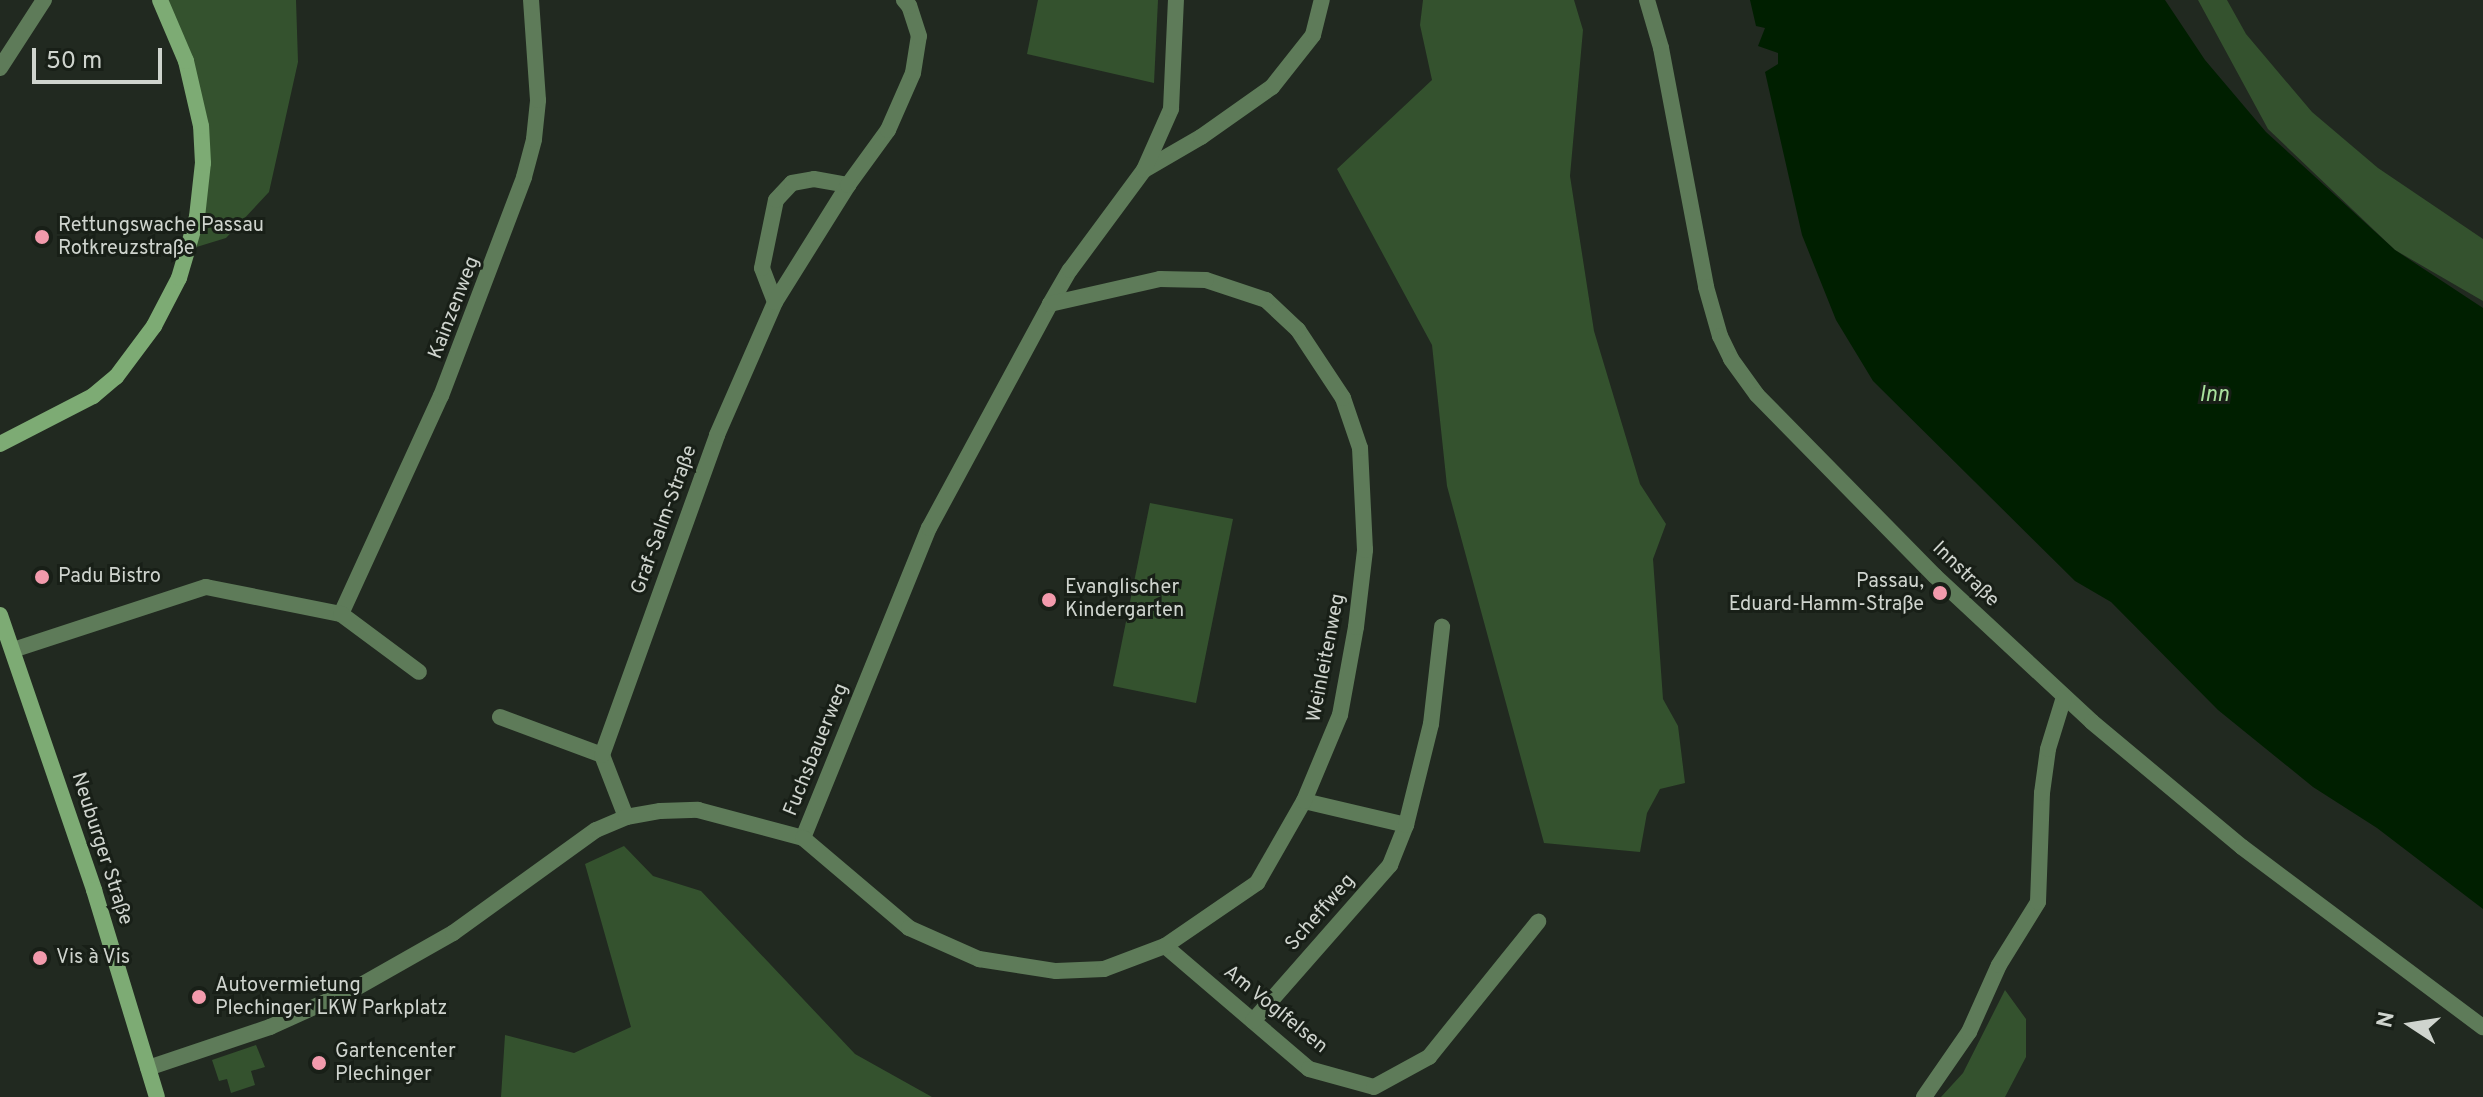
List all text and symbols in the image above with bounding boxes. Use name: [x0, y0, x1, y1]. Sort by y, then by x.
scale bar: [36, 32, 166, 82]
text: 50 m: [46, 47, 102, 77]
place label: Rettungswache Passau Rotkreuzstraße: [58, 214, 264, 261]
marker: Rettungswache Passau Rotkreuzstraße: [33, 228, 51, 246]
street label: Kainzenweg: [424, 253, 486, 363]
water label: Inn: [2199, 383, 2229, 409]
street label: Graf-Salm-Straße: [627, 442, 703, 598]
street label: Innstraße: [1926, 537, 2004, 613]
place label: Padu Bistro: [58, 565, 161, 589]
marker: Padu Bistro: [33, 568, 51, 586]
place label: Passau, Eduard-Hamm-Straße: [1729, 570, 1924, 617]
place label: Evanglischer Kindergarten: [1065, 576, 1184, 623]
marker: Passau, Eduard-Hamm-Straße: [1931, 584, 1949, 602]
marker: Evanglischer Kindergarten: [1040, 591, 1058, 609]
street label: Weinleitenweg: [1303, 592, 1351, 724]
street label: Fuchsbauerweg: [780, 680, 854, 820]
street label: Neuburger Straße: [65, 770, 137, 928]
street label: Scheffweg: [1281, 870, 1361, 956]
place label: Vis à Vis: [56, 946, 131, 970]
marker: Vis à Vis: [31, 949, 49, 967]
street label: Am Voglfelsen: [1218, 960, 1332, 1060]
place label: Autovermietung Plechinger LKW Parkplatz: [215, 974, 448, 1021]
north arrow: [2371, 985, 2451, 1065]
marker: Autovermietung Plechinger LKW Parkplatz: [190, 988, 208, 1006]
text: N: [2372, 1009, 2402, 1030]
place label: Gartencenter Plechinger: [335, 1040, 456, 1087]
marker: Gartencenter Plechinger: [310, 1054, 328, 1072]

